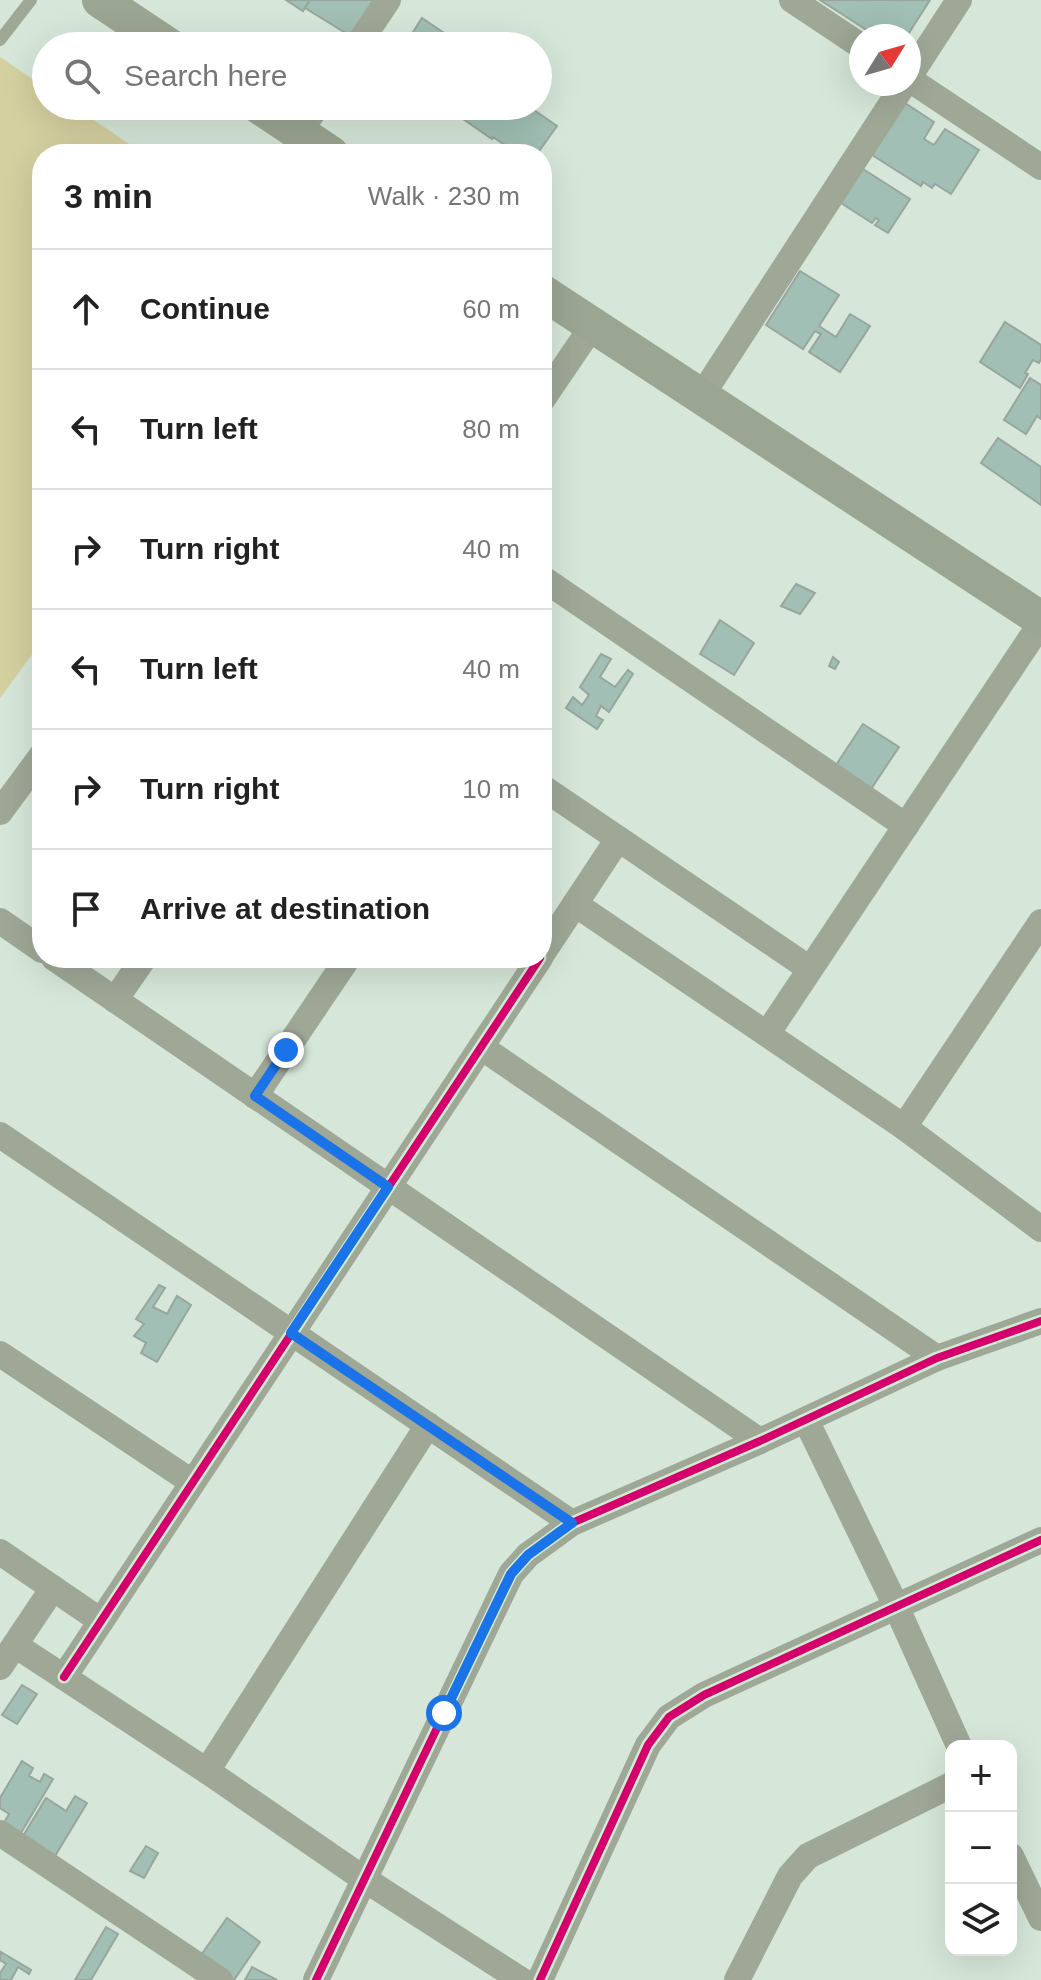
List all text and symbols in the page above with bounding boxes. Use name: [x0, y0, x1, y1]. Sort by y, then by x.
north arrow: [849, 24, 921, 96]
search box: [32, 32, 552, 120]
icon: search: [60, 54, 104, 98]
text: Search here: [124, 59, 287, 92]
text: 3 min: [64, 177, 153, 215]
text: Walk · 230 m: [368, 181, 520, 211]
icon: ahead: [64, 287, 108, 331]
text: Continue: [140, 292, 270, 325]
text: 60 m: [462, 294, 520, 324]
icon: left: [64, 407, 108, 451]
text: Turn left: [140, 412, 258, 445]
text: 80 m: [462, 414, 520, 444]
icon: right: [64, 527, 108, 571]
text: Turn right: [140, 532, 279, 565]
text: 40 m: [462, 534, 520, 564]
icon: left: [64, 647, 108, 691]
text: Turn left: [140, 652, 258, 685]
text: 40 m: [462, 654, 520, 684]
icon: right: [64, 767, 108, 811]
text: Turn right: [140, 772, 279, 805]
text: 10 m: [462, 774, 520, 804]
icon: arrive: [64, 887, 108, 931]
text: Arrive at destination: [140, 892, 430, 925]
route end: [268, 1032, 304, 1068]
route start: [426, 1695, 462, 1731]
map controls: [945, 1740, 1017, 1956]
button: +: [945, 1740, 1017, 1812]
button: −: [945, 1812, 1017, 1884]
button: layers: [945, 1884, 1017, 1956]

